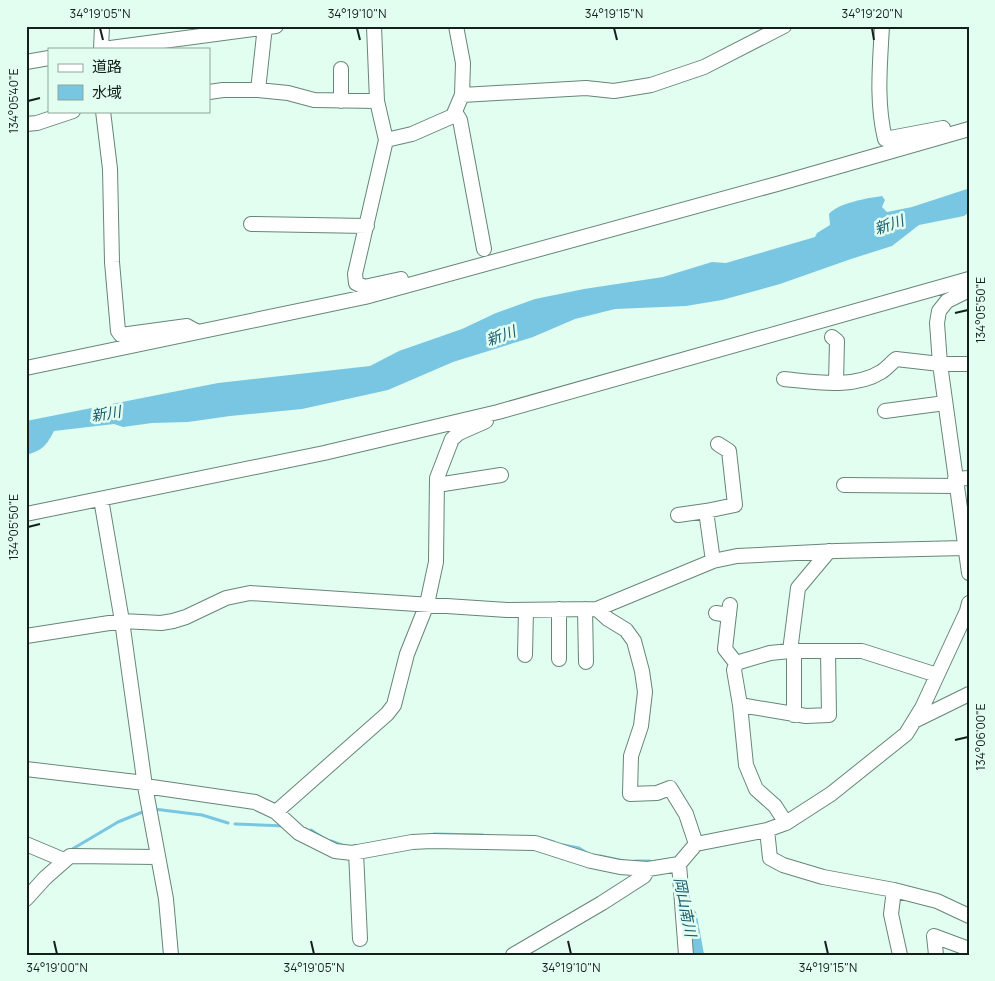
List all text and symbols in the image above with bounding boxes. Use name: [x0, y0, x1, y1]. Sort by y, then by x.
text: 34°19'05"N: [70, 5, 130, 22]
text: 34°19'10"N: [328, 5, 386, 22]
text: 34°19'15"N: [585, 5, 643, 22]
text: 34°19'20"N: [842, 5, 902, 22]
legend: [48, 48, 210, 112]
text: 道路: [92, 56, 122, 77]
text: 134°05'40"E: [5, 68, 22, 134]
text: 水域: [92, 82, 122, 103]
water label: 新川: [871, 209, 908, 239]
text: 134°05'50"E: [972, 277, 989, 343]
water label: 新川: [483, 320, 520, 351]
water label: 新川: [89, 400, 124, 426]
text: 134°05'50"E: [5, 494, 22, 560]
text: 134°06'00"E: [972, 703, 989, 771]
water label: 岡山南川: [669, 875, 702, 940]
text: 34°19'00"N: [26, 959, 88, 976]
text: 34°19'05"N: [284, 959, 344, 976]
text: 34°19'10"N: [542, 959, 600, 976]
text: 34°19'15"N: [799, 959, 857, 976]

